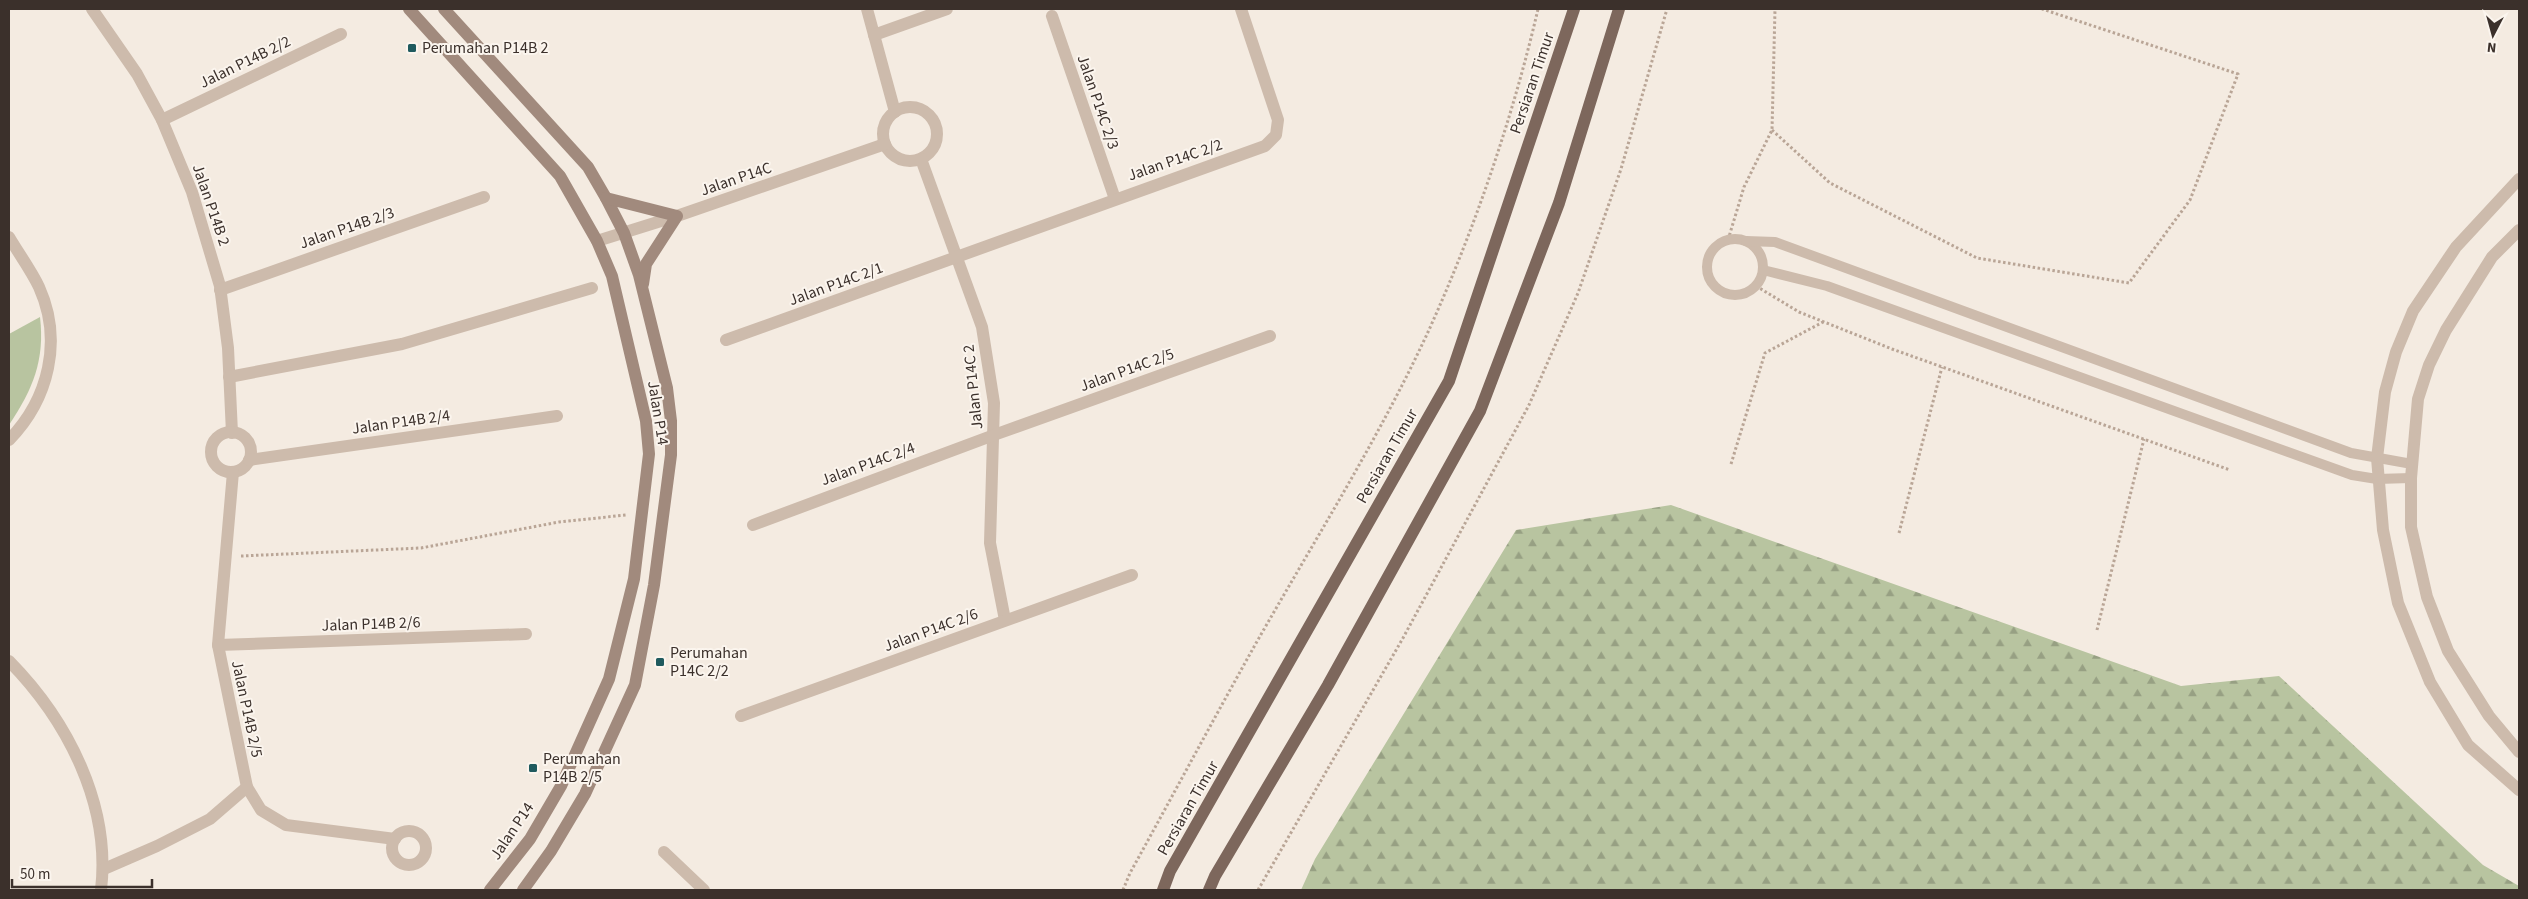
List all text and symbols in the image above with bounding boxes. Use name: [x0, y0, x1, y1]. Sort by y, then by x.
north arrow: [2468, 10, 2518, 60]
street label: Persiaran Timur: [1504, 29, 1560, 137]
street label: Jalan P14B 2/2: [196, 30, 294, 94]
place label: Perumahan P14B 2: [422, 37, 548, 59]
text: N: [2486, 37, 2497, 57]
marker: Perumahan P14B 2: [406, 42, 418, 54]
street label: Jalan P14C 2/3: [1072, 52, 1124, 152]
street label: Jalan P14C 2/2: [1125, 134, 1225, 186]
street label: Jalan P14C: [697, 157, 775, 201]
street label: Jalan P14B 2: [187, 161, 235, 249]
street label: Jalan P14B 2/3: [297, 201, 397, 255]
street label: Jalan P14C 2/1: [786, 257, 886, 311]
street label: Jalan P14C 2/5: [1077, 343, 1177, 397]
street label: Jalan P14C 2: [958, 344, 988, 430]
street label: Jalan P14: [642, 379, 674, 447]
street label: Jalan P14B 2/4: [350, 404, 452, 440]
street label: Persiaran Timur: [1351, 404, 1423, 507]
street label: Jalan P14C 2/4: [818, 437, 918, 491]
street label: Jalan P14C 2/6: [881, 603, 981, 657]
street label: Jalan P14B 2/6: [321, 611, 421, 637]
place label: Perumahan P14C 2/2: [670, 642, 748, 682]
marker: Perumahan P14C 2/2: [654, 656, 666, 668]
street label: Jalan P14B 2/5: [226, 658, 268, 760]
place label: Perumahan P14B 2/5: [543, 748, 621, 788]
street label: Persiaran Timur: [1152, 756, 1224, 859]
marker: Perumahan P14B 2/5: [527, 762, 539, 774]
street label: Jalan P14: [485, 798, 539, 864]
scale bar: [12, 856, 152, 888]
text: 50 m: [20, 864, 50, 885]

